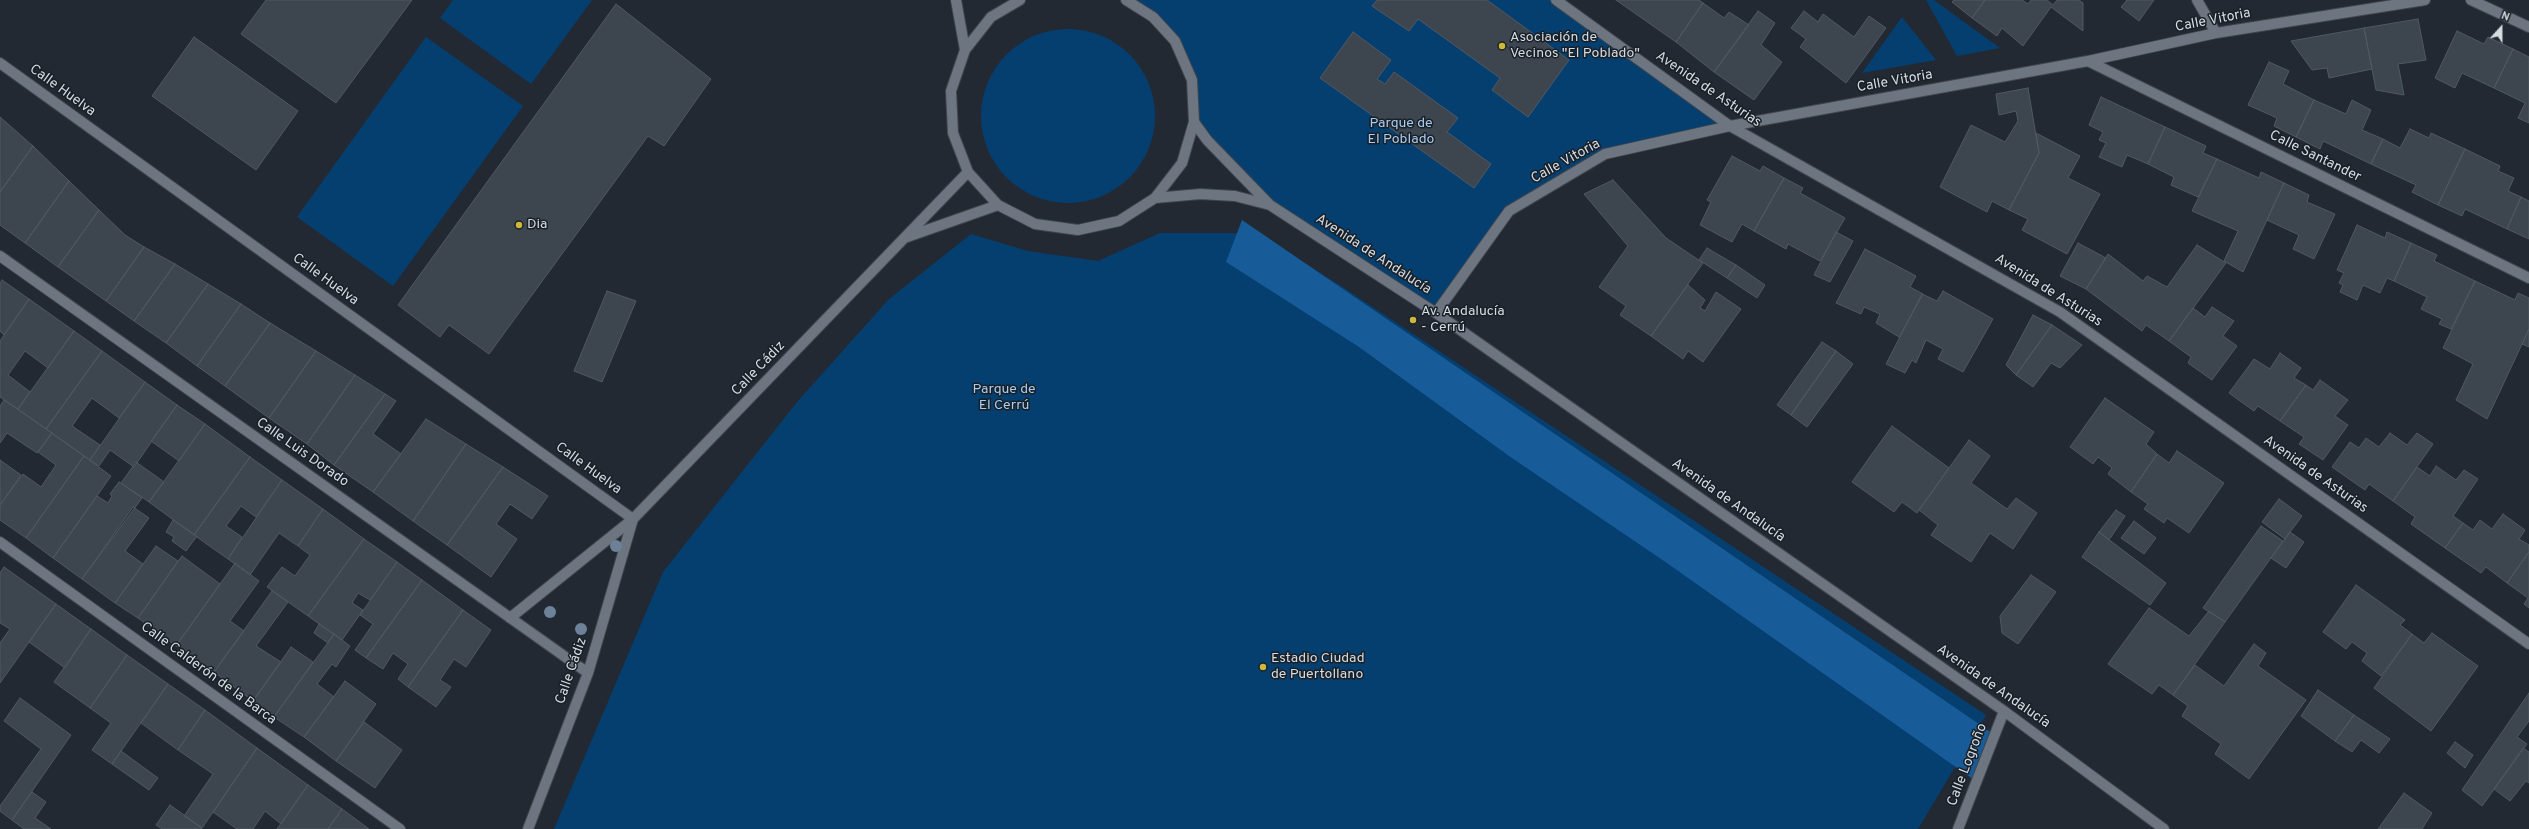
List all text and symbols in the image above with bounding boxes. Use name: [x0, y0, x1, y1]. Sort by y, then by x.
street label: Calle Vitoria: [2174, 5, 2252, 37]
north arrow: [2481, 8, 2521, 48]
text: N: [2499, 9, 2511, 25]
place label: Asociación de Vecinos "El Poblado": [1510, 30, 1640, 62]
marker: Asociación de Vecinos "El Poblado": [1497, 41, 1507, 51]
street label: Avenida de Asturias: [1652, 48, 1764, 132]
street label: Calle Huelva: [26, 61, 98, 121]
street label: Calle Vitoria: [1856, 67, 1934, 97]
park label: Parque de El Poblado: [1368, 116, 1434, 148]
street label: Calle Santander: [2266, 128, 2364, 186]
street label: Calle Vitoria: [1528, 136, 1604, 188]
street label: Avenida de Andalucía: [1312, 211, 1434, 299]
place label: Dia: [527, 217, 547, 233]
marker: Dia: [514, 220, 524, 230]
street label: Calle Huelva: [289, 250, 361, 310]
street label: Avenida de Asturias: [1991, 251, 2105, 331]
place label: Av. Andalucía - Cerrú: [1421, 304, 1505, 336]
marker: Av. Andalucía - Cerrú: [1408, 315, 1418, 325]
street label: Calle Cádiz: [729, 338, 789, 400]
park label: Parque de El Cerrú: [972, 382, 1036, 414]
street label: Calle Luis Dorado: [252, 415, 352, 491]
street label: Avenida de Asturias: [2259, 433, 2371, 517]
street label: Calle Huelva: [552, 439, 624, 499]
street label: Avenida de Andalucía: [1668, 456, 1788, 546]
street label: Calle Calderón de la Barca: [137, 619, 279, 729]
street label: Calle Cádiz: [553, 635, 591, 707]
street label: Avenida de Andalucía: [1933, 642, 2053, 732]
place label: Estadio Ciudad de Puertollano: [1271, 651, 1365, 684]
marker: Estadio Ciudad de Puertollano: [1258, 662, 1268, 672]
street label: Calle Logroño: [1945, 721, 1991, 809]

